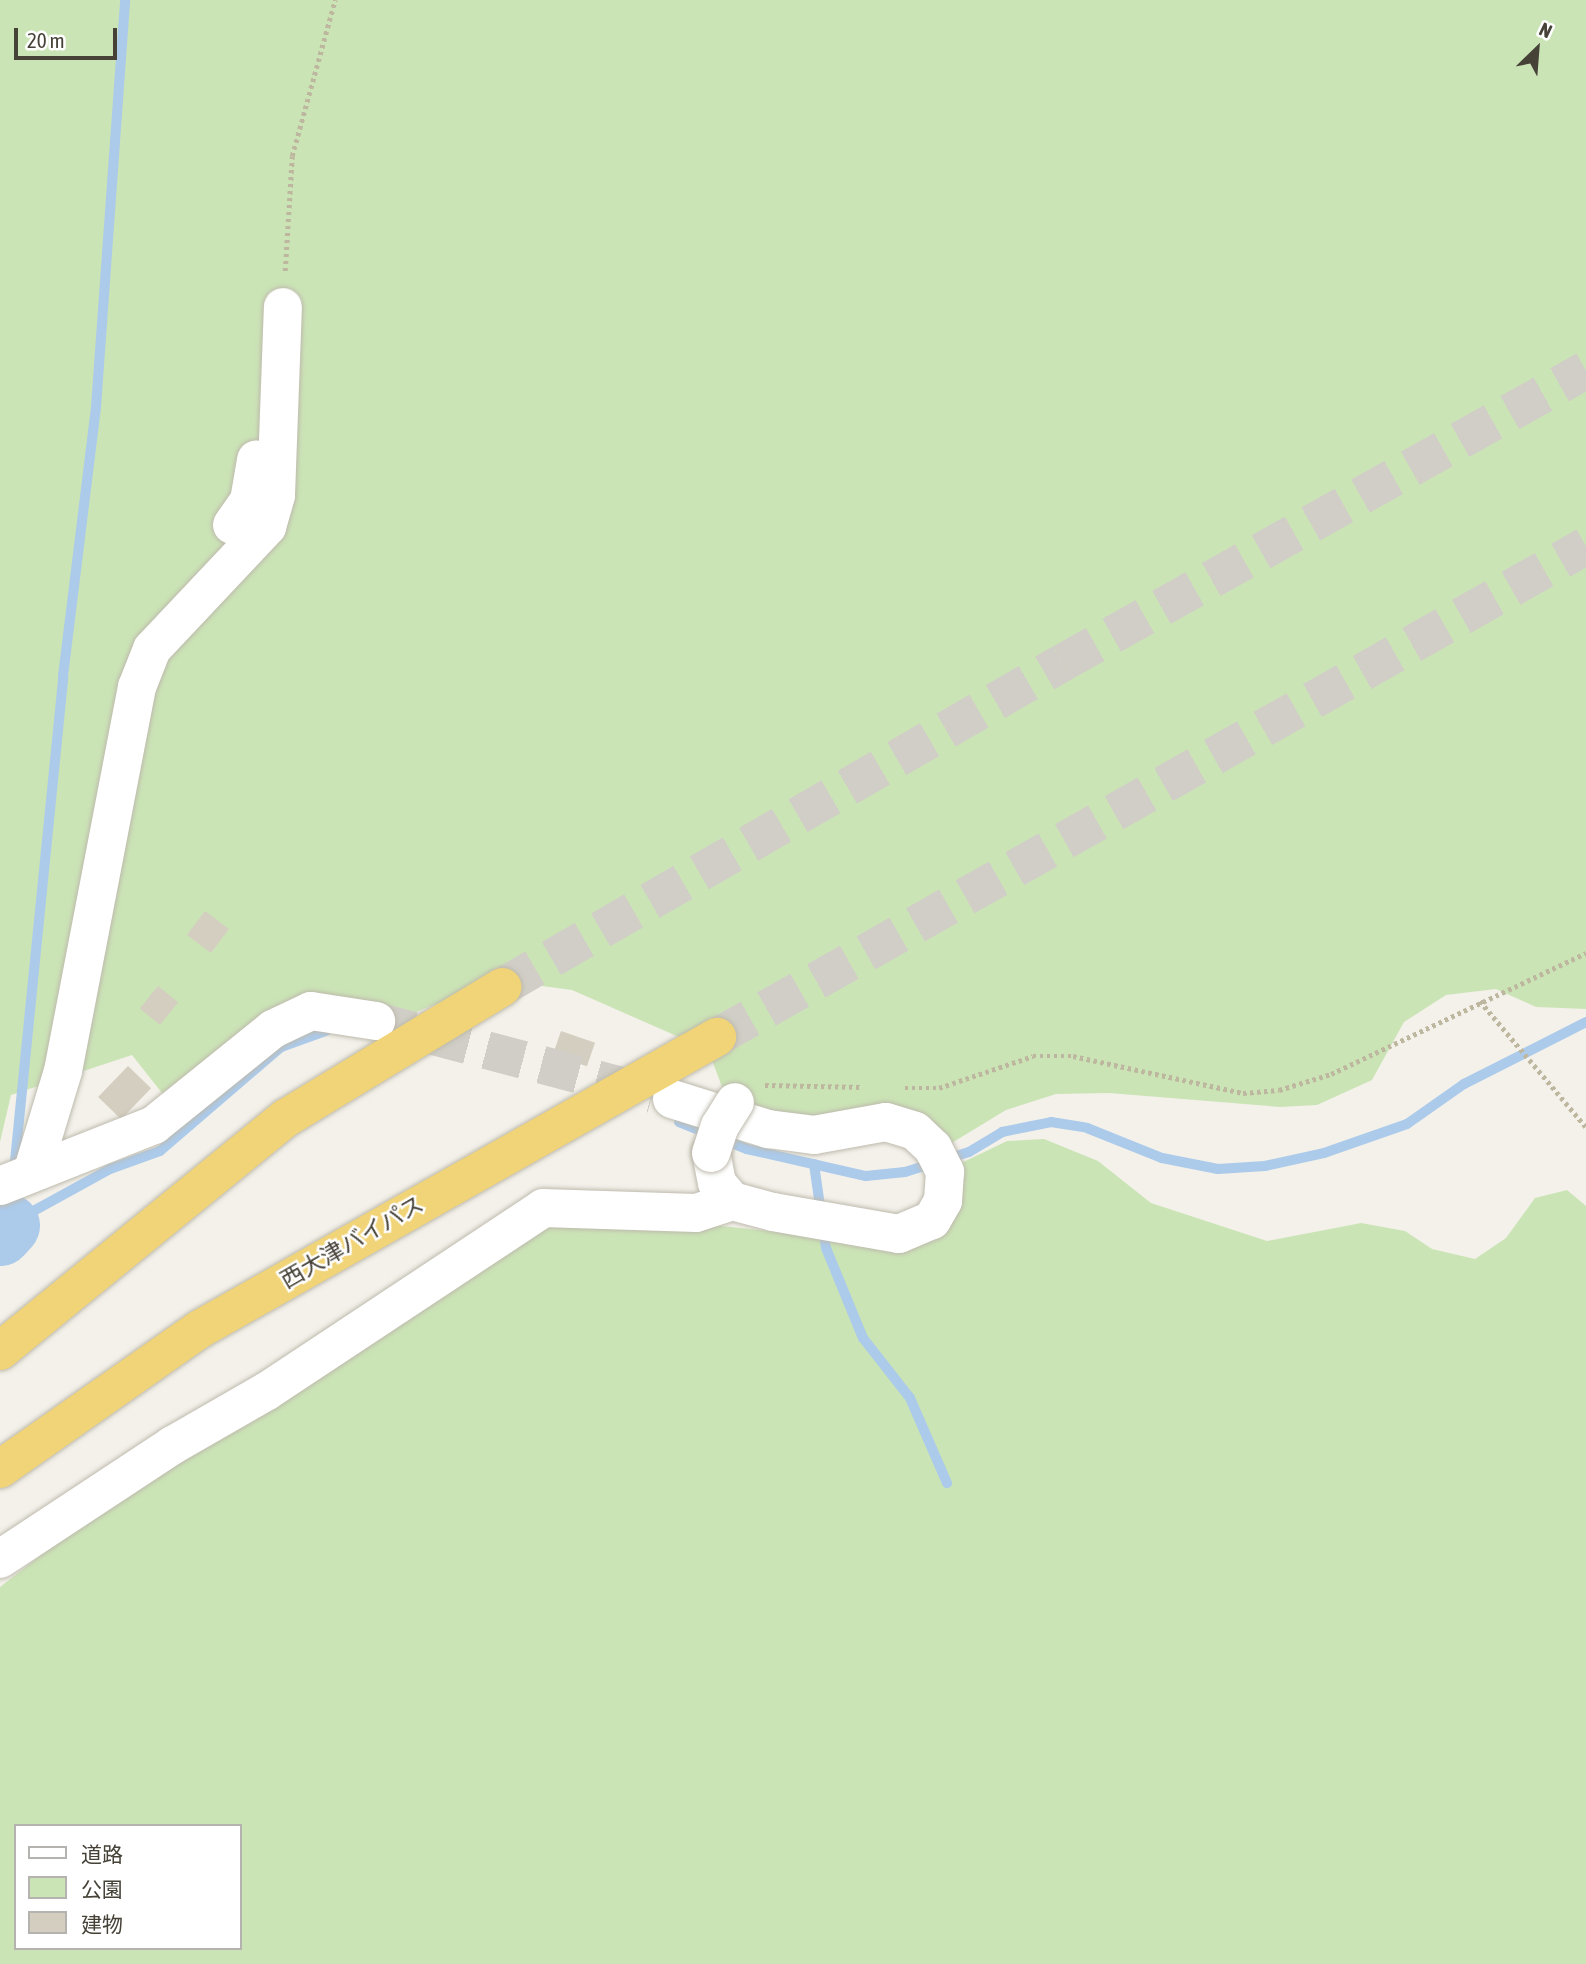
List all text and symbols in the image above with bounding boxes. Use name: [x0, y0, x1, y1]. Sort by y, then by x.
scale bar: [18, 14, 121, 58]
north arrow: [1502, 14, 1572, 84]
text: N: [1536, 18, 1556, 42]
text: 20 m: [27, 28, 65, 52]
street label: 西大津バイパス: [275, 1190, 429, 1294]
legend: [14, 1824, 242, 1950]
text: 道路: [81, 1842, 123, 1866]
text: 公園: [81, 1877, 123, 1901]
text: 建物: [81, 1912, 123, 1936]

